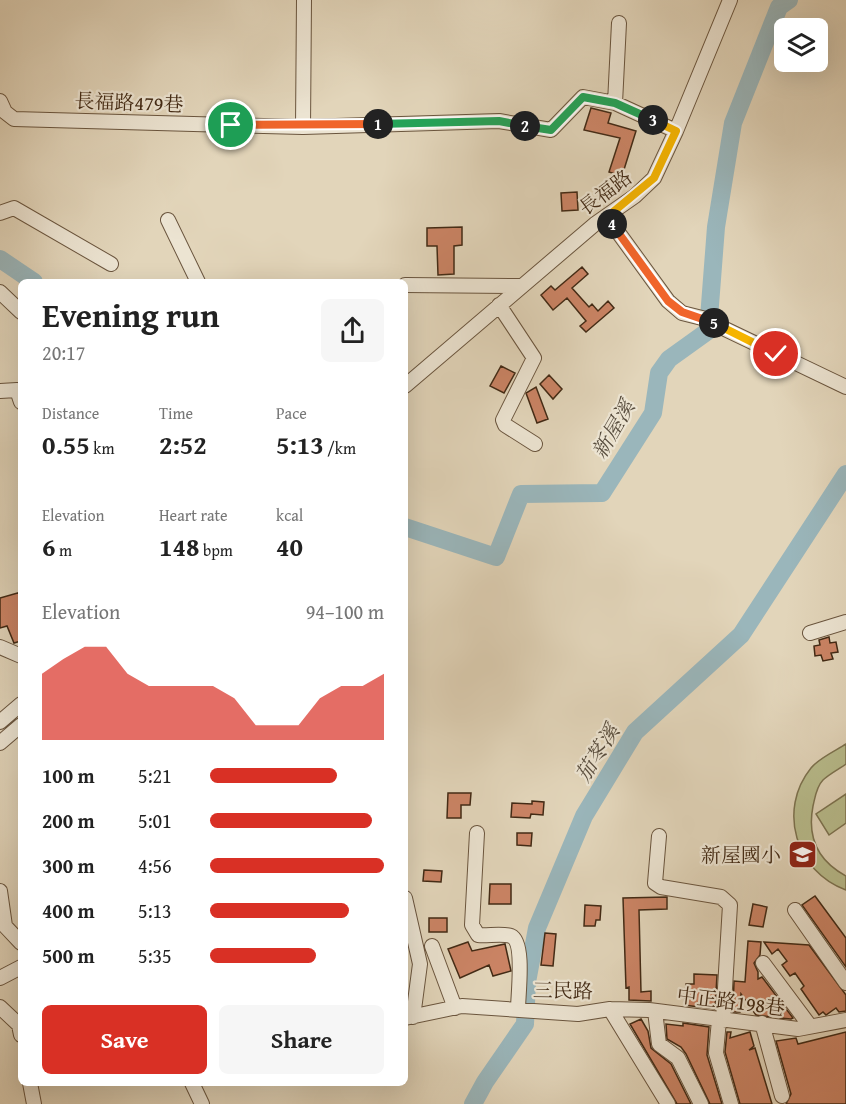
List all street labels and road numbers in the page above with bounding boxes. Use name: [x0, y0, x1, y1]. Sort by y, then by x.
street label: 長福路479巷: [74, 86, 184, 118]
street label: 長福路: [572, 162, 638, 222]
street label: 三民路: [533, 975, 593, 1005]
street label: 中正路198巷: [675, 980, 787, 1022]

